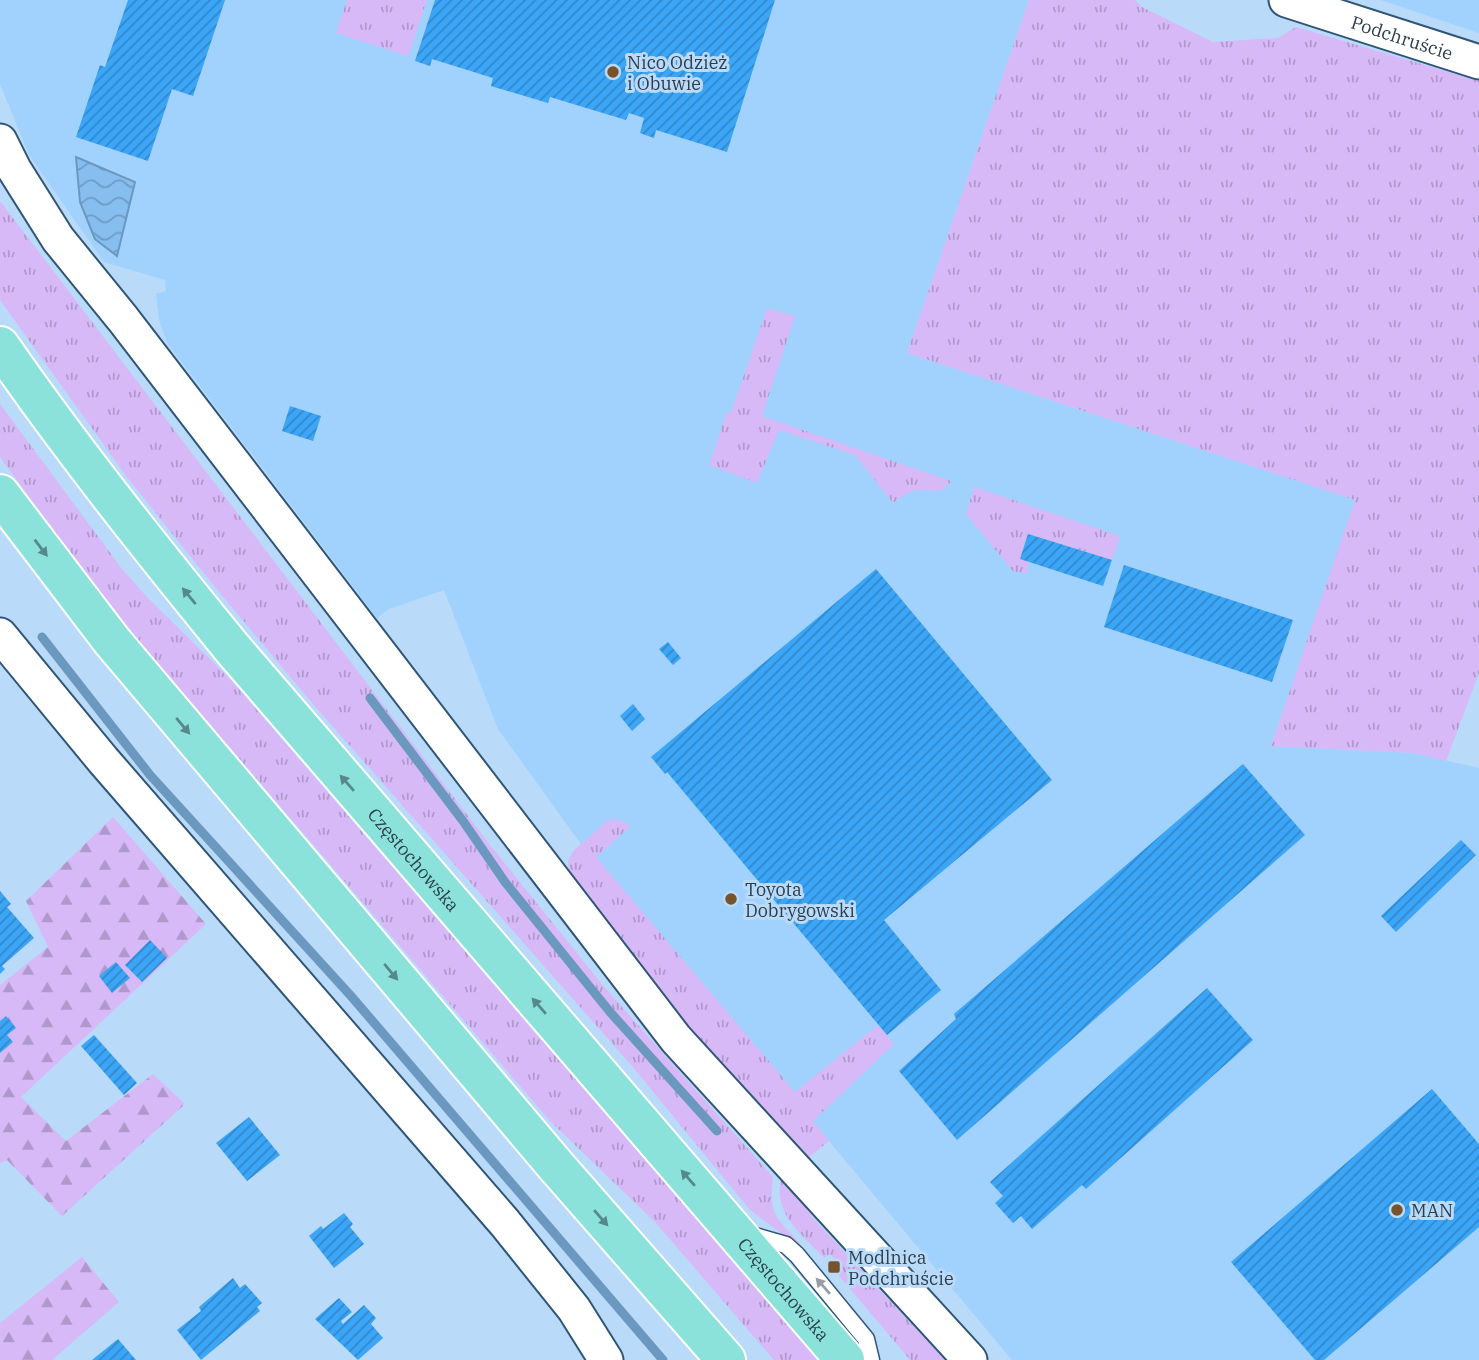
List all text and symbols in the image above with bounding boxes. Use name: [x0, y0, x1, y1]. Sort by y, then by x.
street label: Podchruście: [1348, 10, 1456, 64]
place label: Nico Odzież i Obuwie: [627, 51, 727, 95]
marker: Nico Odzież i Obuwie: [605, 64, 621, 80]
one-way arrow: [34, 539, 48, 557]
one-way arrow: [182, 587, 197, 604]
one-way arrow: [175, 717, 191, 735]
one-way arrow: [340, 774, 355, 791]
street label: Częstochowska: [363, 803, 465, 916]
place label: Toyota Dobrygowski: [745, 878, 855, 922]
marker: Toyota Dobrygowski: [723, 891, 739, 907]
one-way arrow: [383, 963, 399, 981]
one-way arrow: [532, 997, 547, 1014]
one-way arrow: [680, 1169, 696, 1187]
place label: MAN: [1411, 1199, 1453, 1222]
marker: MAN: [1389, 1202, 1405, 1218]
one-way arrow: [593, 1209, 608, 1226]
street label: Częstochowska: [733, 1233, 835, 1346]
place label: Modlnica Podchruście: [848, 1246, 954, 1290]
marker: Modlnica Podchruście: [826, 1259, 842, 1275]
one-way arrow: [815, 1277, 831, 1295]

